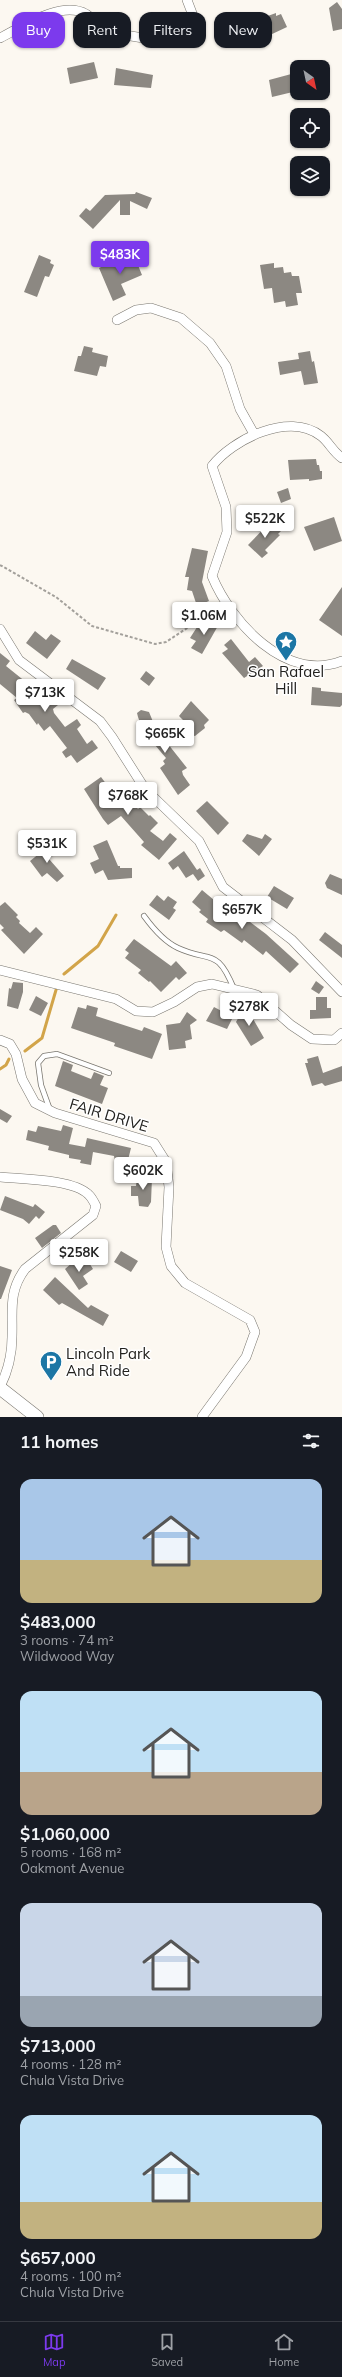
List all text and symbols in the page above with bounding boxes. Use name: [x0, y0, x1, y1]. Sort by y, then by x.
chip: Buy: [12, 12, 65, 48]
chip: Rent: [73, 12, 131, 48]
chip: Filters: [139, 12, 206, 48]
chip: New: [214, 12, 272, 48]
north arrow: [290, 60, 330, 100]
map controls: [290, 60, 330, 196]
button: locate: [290, 108, 330, 148]
button: layers: [290, 156, 330, 196]
pin: $483K: [92, 241, 148, 275]
text: $483K: [100, 246, 140, 262]
pin: $522K: [237, 505, 293, 539]
text: $522K: [245, 510, 285, 526]
pin: $1.06M: [171, 602, 237, 636]
text: $1.06M: [181, 607, 227, 623]
place icon: San Rafael Hill: [273, 629, 299, 662]
place label: San Rafael Hill: [248, 662, 324, 698]
pin: $713K: [17, 679, 73, 713]
text: $713K: [25, 684, 65, 700]
pin: $665K: [137, 720, 193, 754]
text: $665K: [145, 725, 185, 741]
pin: $768K: [100, 782, 156, 816]
text: $768K: [108, 787, 148, 803]
pin: $531K: [19, 830, 75, 864]
text: $531K: [27, 835, 67, 851]
pin: $657K: [214, 896, 270, 930]
text: $657K: [222, 901, 262, 917]
pin: $278K: [221, 993, 277, 1027]
text: $278K: [229, 998, 269, 1014]
street label: FAIR DRIVE: [67, 1094, 151, 1136]
pin: $602K: [115, 1157, 171, 1191]
text: $602K: [123, 1162, 163, 1178]
pin: $258K: [51, 1239, 107, 1273]
text: $258K: [59, 1244, 99, 1260]
place label: Lincoln Park And Ride: [66, 1344, 150, 1380]
parking icon: Lincoln Park And Ride: [38, 1349, 64, 1382]
icon: filters: [300, 1430, 322, 1452]
text: 11 homes: [20, 1431, 99, 1452]
icon: home: [135, 1505, 207, 1577]
text: $483,000: [20, 1611, 96, 1632]
text: 3 rooms · 74 m²: [20, 1632, 114, 1648]
text: Wildwood Way: [20, 1648, 114, 1664]
icon: home: [135, 1717, 207, 1789]
text: $1,060,000: [20, 1823, 110, 1844]
text: 5 rooms · 168 m²: [20, 1844, 121, 1860]
text: Oakmont Avenue: [20, 1860, 124, 1876]
icon: home: [135, 1929, 207, 2001]
text: $713,000: [20, 2035, 96, 2056]
text: 4 rooms · 128 m²: [20, 2056, 121, 2072]
text: Chula Vista Drive: [20, 2072, 124, 2088]
icon: home: [135, 2141, 207, 2213]
text: $657,000: [20, 2247, 96, 2268]
text: 4 rooms · 100 m²: [20, 2268, 121, 2284]
text: Chula Vista Drive: [20, 2284, 124, 2300]
tab: Map: [43, 2331, 66, 2369]
tab: Saved: [151, 2331, 183, 2369]
tab: Home: [269, 2331, 299, 2369]

